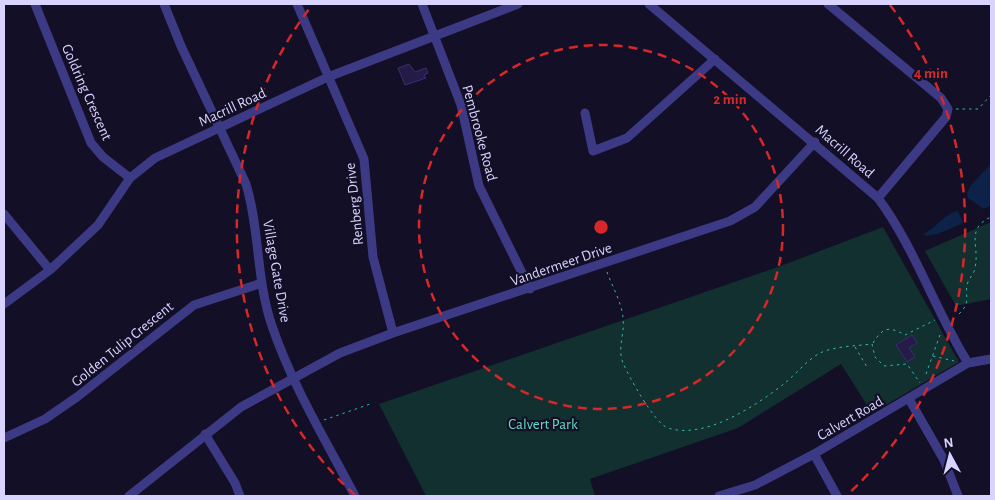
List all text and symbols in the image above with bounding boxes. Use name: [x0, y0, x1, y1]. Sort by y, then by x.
street label: Goldring Crescent: [59, 42, 115, 143]
text: 4 min: [914, 66, 948, 81]
street label: Pembrooke Road: [459, 83, 500, 183]
street label: Macrill Road: [196, 85, 268, 130]
text: 2 min: [713, 92, 747, 107]
street label: Macrill Road: [812, 122, 877, 181]
street label: Renberg Drive: [343, 162, 366, 246]
centre of rings: [592, 218, 610, 236]
street label: Village Gate Drive: [260, 219, 293, 324]
street label: Vandermeer Drive: [509, 240, 614, 289]
street label: Golden Tulip Crescent: [69, 299, 176, 390]
street label: Calvert Road: [815, 393, 886, 443]
park label: Calvert Park: [508, 417, 578, 432]
north arrow: [925, 430, 975, 480]
text: N: [943, 436, 954, 451]

